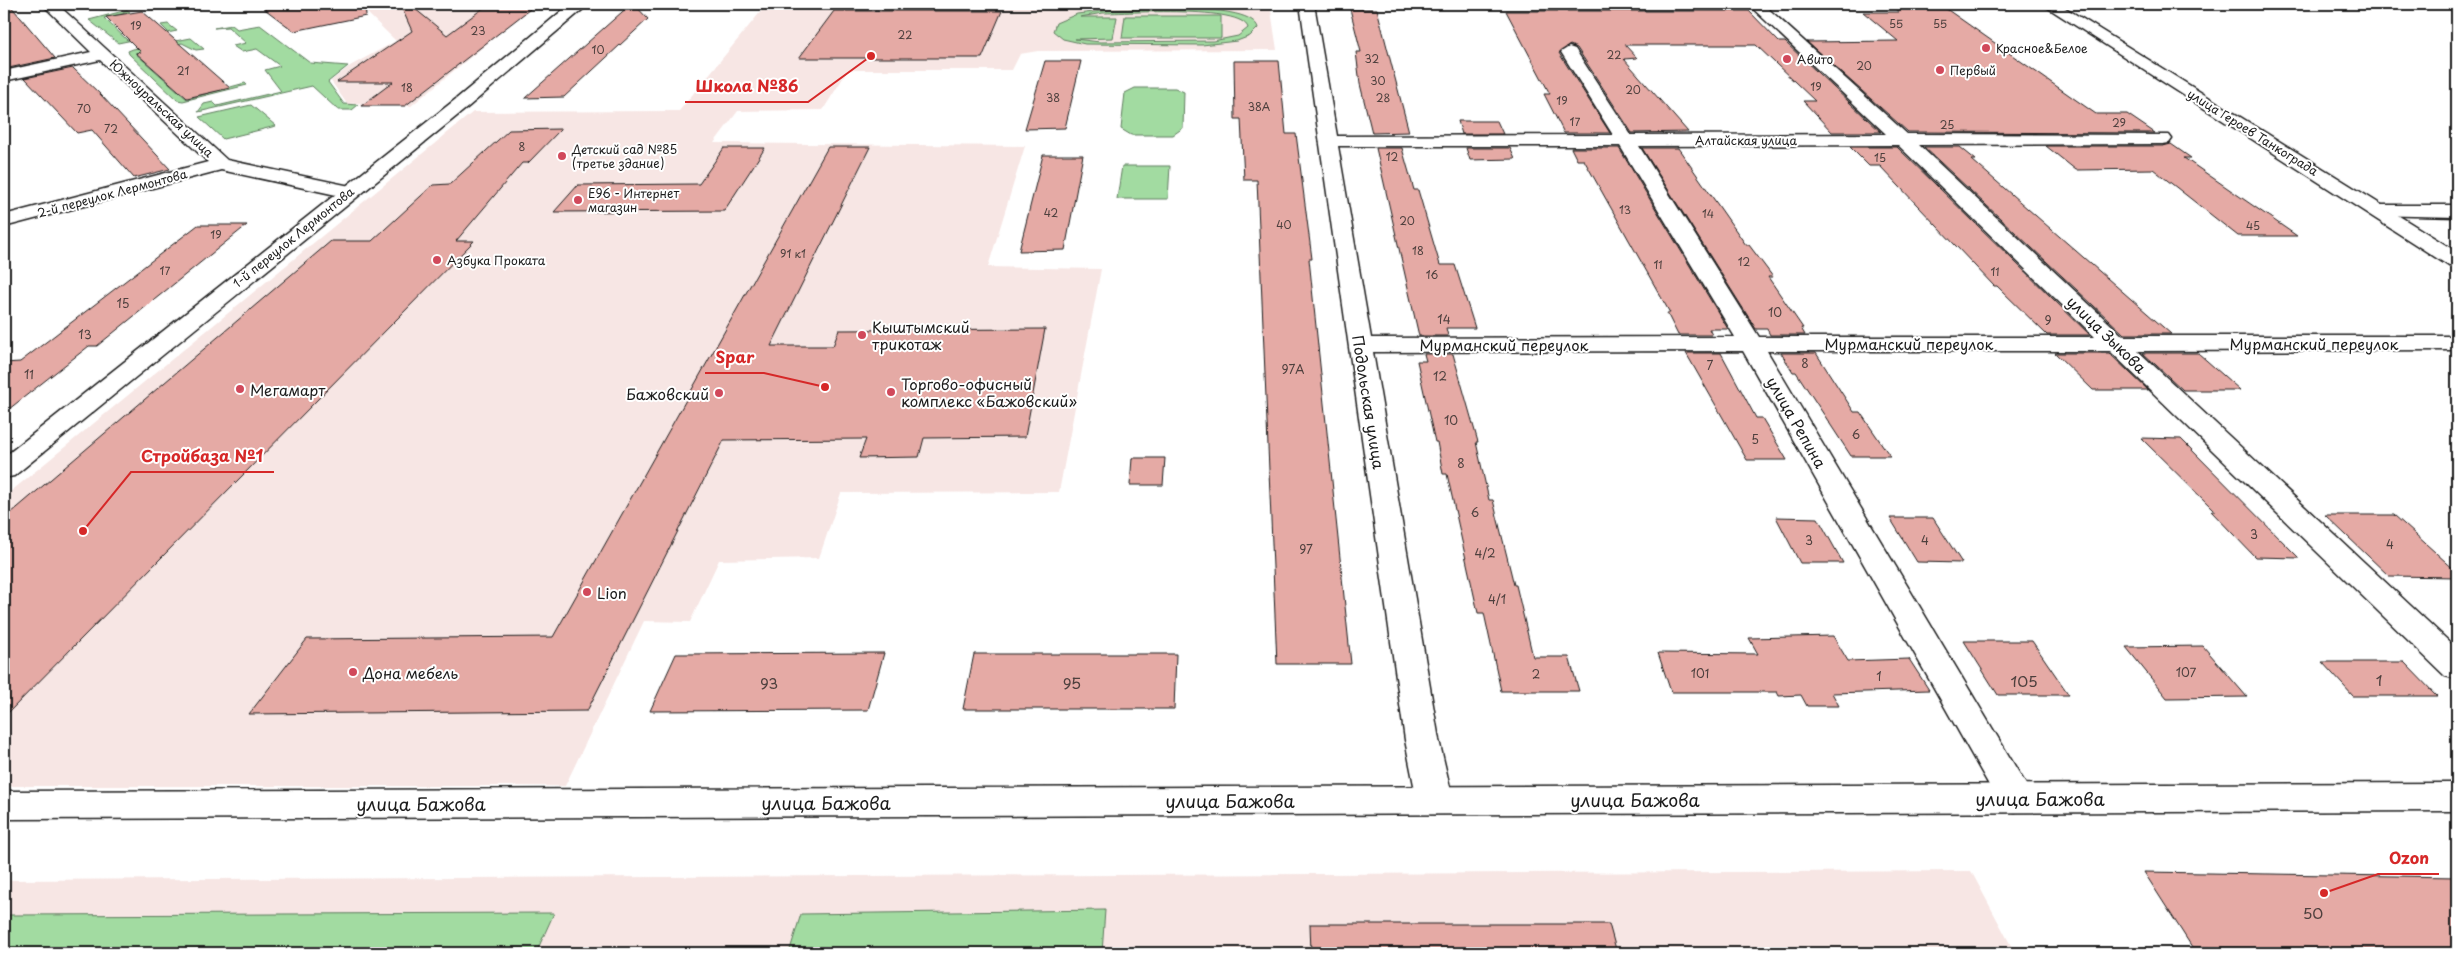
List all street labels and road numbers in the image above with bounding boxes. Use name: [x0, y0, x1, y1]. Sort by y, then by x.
street label: Южноуральская улица: [106, 55, 218, 161]
street label: улица Героев Танкограда: [2184, 84, 2322, 180]
street label: Алтайская улица: [1695, 131, 1798, 149]
street label: 2-й переулок Лермонтова: [35, 164, 189, 222]
street label: 1-й переулок Лермонтова: [228, 182, 358, 292]
street label: улица Зыкова: [2062, 290, 2152, 378]
street label: Мурманский переулок: [1825, 332, 1994, 355]
street label: Мурманский переулок: [2230, 332, 2399, 355]
street label: Подольская улица: [1347, 333, 1391, 471]
street label: Мурманский переулок: [1420, 333, 1589, 356]
street label: улица Репина: [1761, 372, 1833, 473]
street label: улица Бажова: [1975, 785, 2106, 812]
street label: улица Бажова: [1570, 786, 1701, 813]
street label: улица Бажова: [1165, 787, 1296, 814]
street label: улица Бажова: [761, 789, 892, 816]
street label: улица Бажова: [356, 790, 487, 817]

